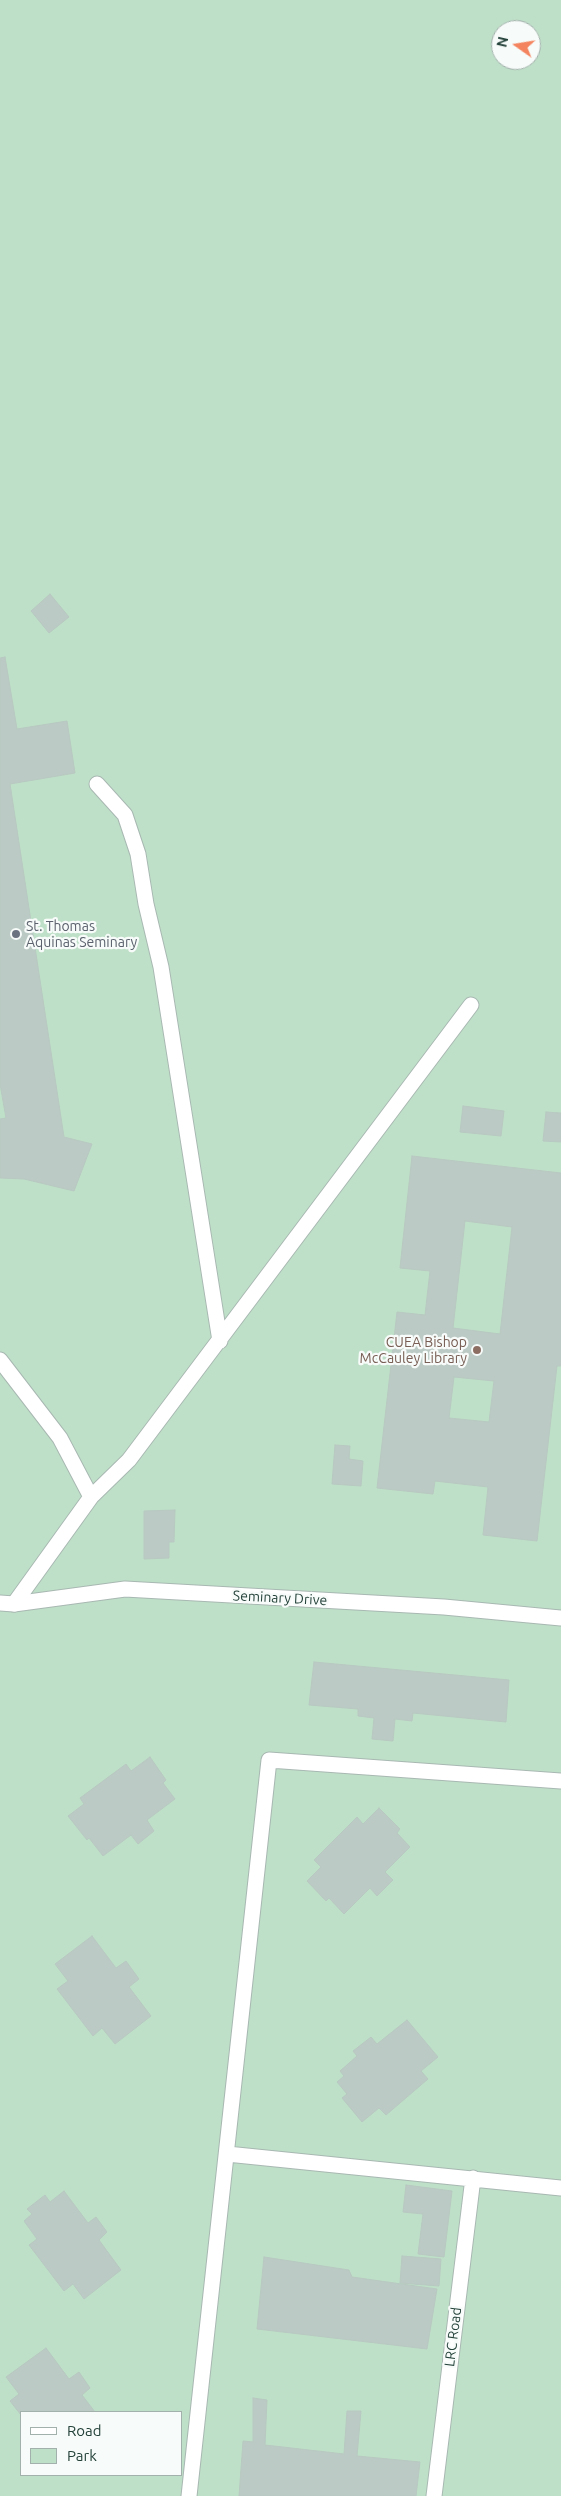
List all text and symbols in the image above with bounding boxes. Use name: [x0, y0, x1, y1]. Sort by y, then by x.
north arrow: [491, 20, 541, 70]
text: N: [493, 35, 511, 49]
place label: St. Thomas Aquinas Seminary: [26, 918, 137, 950]
marker: St. Thomas Aquinas Seminary: [10, 928, 22, 940]
place label: CUEA Bishop McCauley Library: [360, 1334, 467, 1366]
marker: CUEA Bishop McCauley Library: [471, 1344, 483, 1356]
street label: Seminary Drive: [232, 1587, 328, 1609]
street label: LRC Road: [441, 2306, 465, 2368]
legend: [20, 2411, 182, 2476]
text: Road: [67, 2422, 102, 2439]
text: Park: [67, 2447, 97, 2464]

